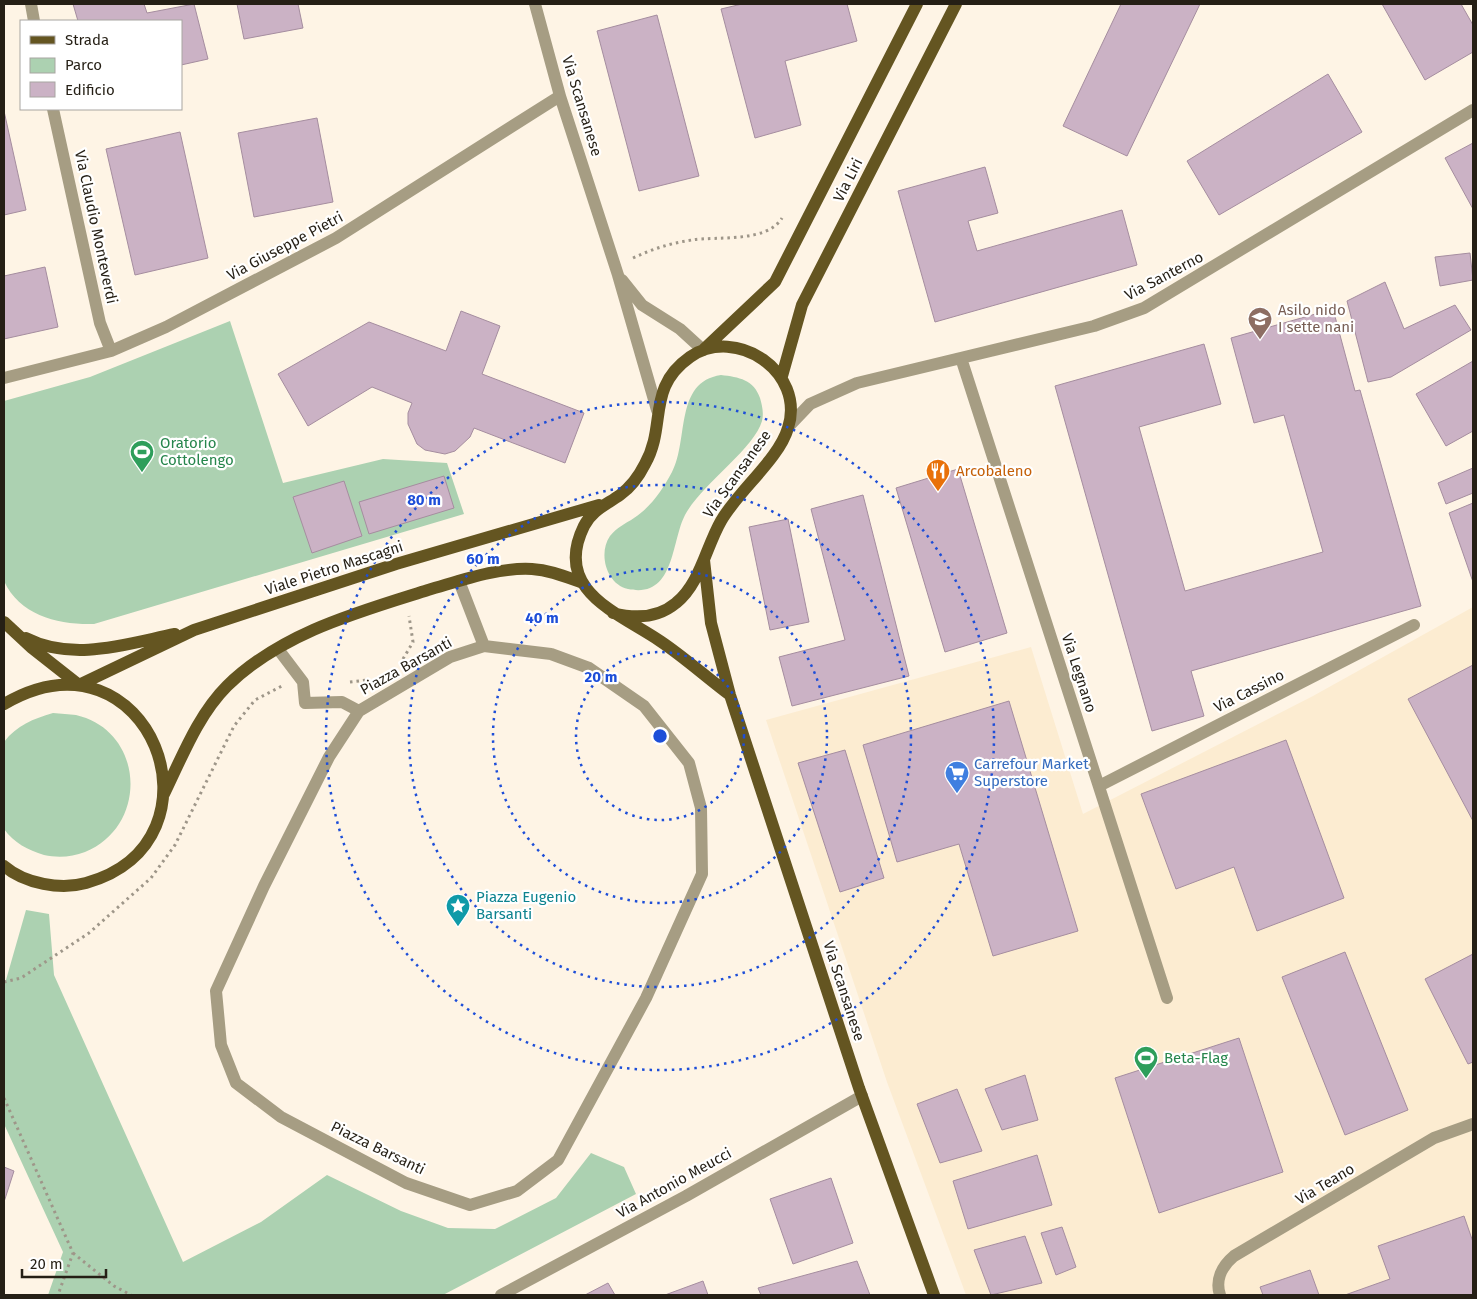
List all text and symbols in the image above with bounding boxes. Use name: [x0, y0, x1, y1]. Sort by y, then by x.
legend: [20, 20, 182, 110]
text: Strada: [65, 31, 109, 49]
street label: Via Scansanese: [558, 54, 606, 158]
text: Parco: [65, 56, 102, 74]
text: Edificio: [65, 81, 115, 99]
street label: Via Claudio Monteverdi: [71, 149, 121, 305]
street label: Via Liri: [829, 155, 867, 205]
street label: Via Giuseppe Pietri: [224, 208, 346, 284]
street label: Via Santerno: [1122, 248, 1206, 304]
place label: Asilo nido I sette nani: [1278, 301, 1354, 336]
school or university icon: Asilo nido I sette nani: [1247, 306, 1273, 340]
street label: Via Scansanese: [699, 427, 775, 521]
place label: Oratorio Cottolengo: [160, 434, 234, 469]
sports icon: Oratorio Cottolengo: [129, 439, 155, 473]
restaurant icon: Arcobaleno: [925, 458, 951, 492]
place label: Arcobaleno: [956, 462, 1032, 480]
text: 80 m: [407, 491, 441, 509]
street label: Viale Pietro Mascagni: [263, 537, 405, 599]
text: 60 m: [466, 550, 500, 568]
text: 40 m: [525, 609, 559, 627]
street label: Via Legnano: [1058, 631, 1100, 715]
street label: Piazza Barsanti: [357, 633, 455, 699]
street label: Via Cassino: [1211, 666, 1287, 716]
text: 20 m: [585, 668, 617, 686]
centre of rings: [651, 727, 669, 745]
place label: Carrefour Market Superstore: [974, 755, 1089, 790]
supermarket icon: Carrefour Market Superstore: [944, 760, 970, 794]
place label: Piazza Eugenio Barsanti: [476, 888, 576, 923]
place icon: Piazza Eugenio Barsanti: [445, 893, 471, 927]
street label: Via Scansanese: [819, 939, 869, 1043]
sports icon: Beta-Flag: [1133, 1045, 1159, 1079]
place label: Beta-Flag: [1164, 1049, 1228, 1067]
street label: Piazza Barsanti: [328, 1117, 428, 1179]
street label: Via Antonio Meucci: [613, 1144, 735, 1222]
street label: Via Teano: [1292, 1159, 1358, 1209]
scale bar: [22, 1246, 106, 1278]
text: 20 m: [30, 1255, 63, 1273]

